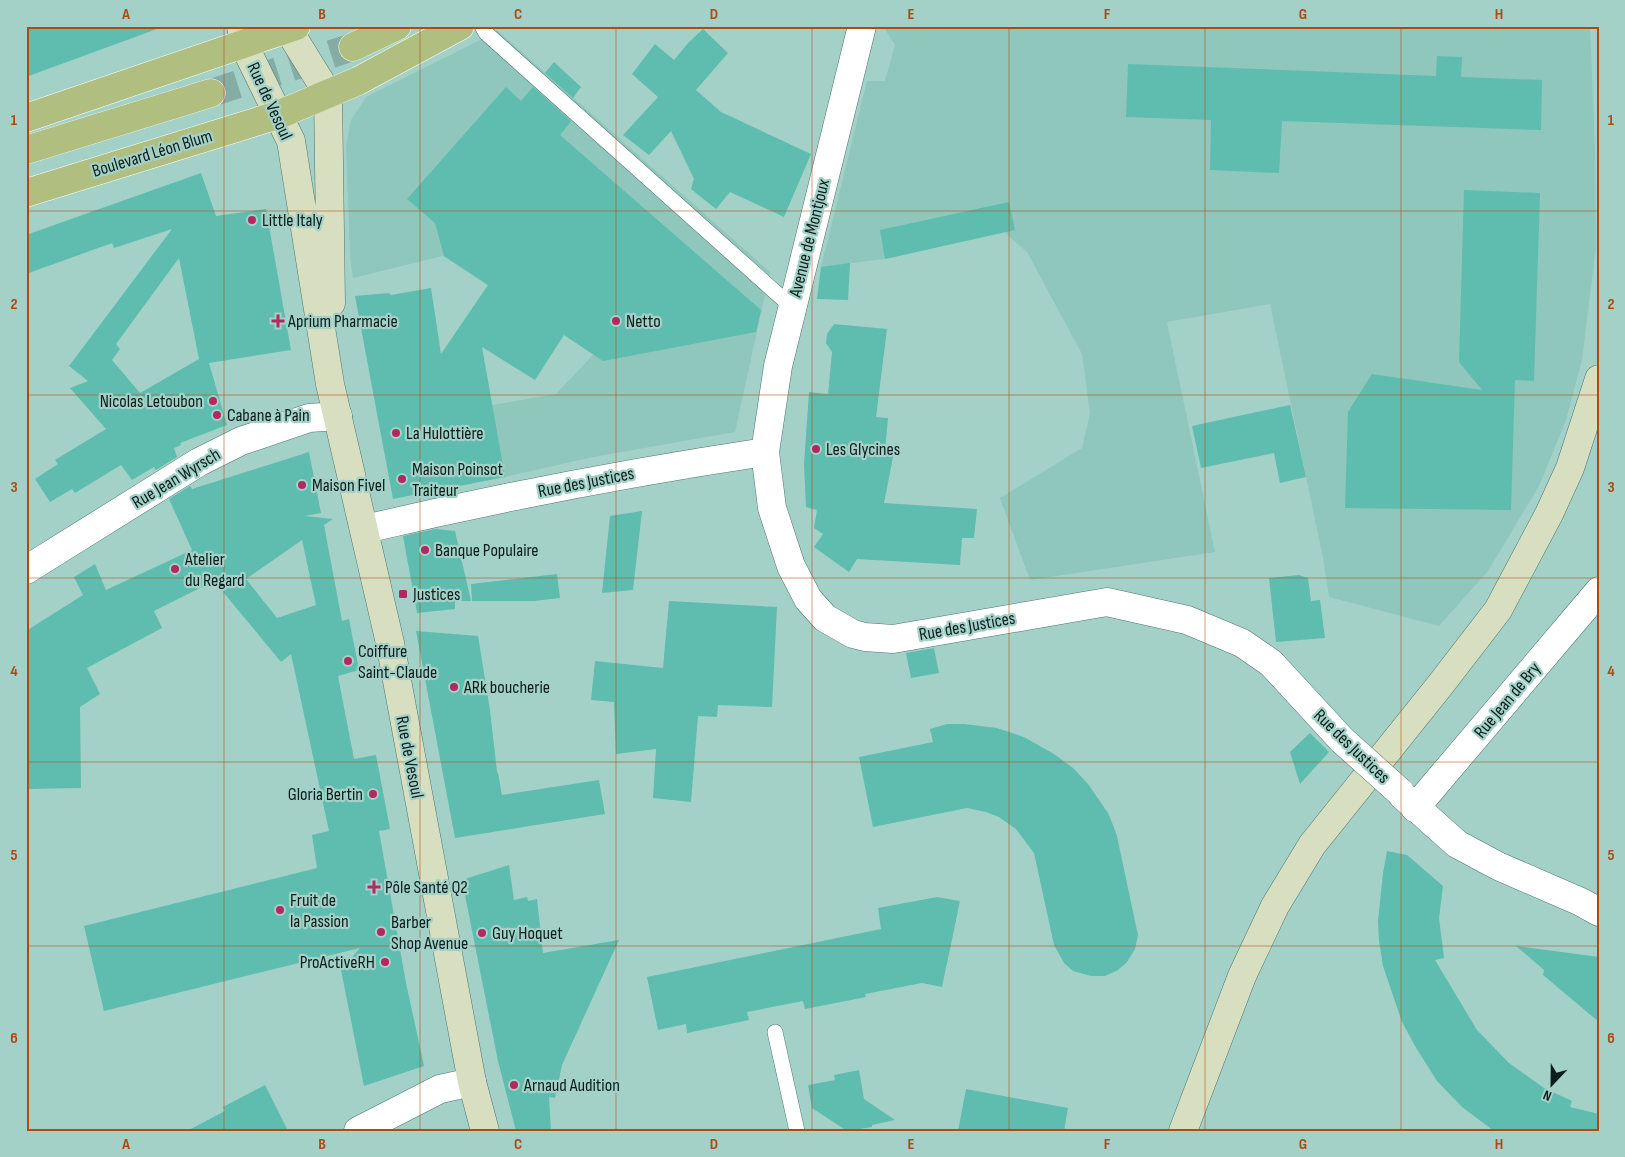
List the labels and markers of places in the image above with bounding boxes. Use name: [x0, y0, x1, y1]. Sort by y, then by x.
place label: Little Italy: [262, 210, 323, 231]
marker: Little Italy: [246, 214, 258, 226]
place label: Aprium Pharmacie: [287, 311, 398, 332]
place label: Netto: [626, 311, 661, 332]
marker: Aprium Pharmacie: [272, 315, 284, 327]
marker: Netto: [610, 315, 622, 327]
place label: Nicolas Letoubon: [100, 391, 203, 412]
marker: Nicolas Letoubon: [207, 395, 219, 407]
place label: Cabane à Pain: [227, 405, 310, 426]
marker: Cabane à Pain: [211, 409, 223, 421]
place label: La Hulottière: [406, 423, 484, 444]
marker: La Hulottière: [390, 427, 402, 439]
place label: Les Glycines: [826, 439, 900, 460]
marker: Les Glycines: [810, 443, 822, 455]
place label: Maison Poinsot Traiteur: [412, 459, 504, 501]
marker: Maison Poinsot Traiteur: [396, 473, 408, 485]
place label: Maison Fivel: [312, 475, 385, 496]
marker: Maison Fivel: [296, 479, 308, 491]
place label: Banque Populaire: [435, 540, 539, 561]
marker: Banque Populaire: [419, 544, 431, 556]
place label: Atelier du Regard: [184, 549, 245, 591]
marker: Atelier du Regard: [169, 563, 181, 575]
place label: Justices: [412, 584, 460, 605]
marker: Justices: [397, 588, 409, 600]
place label: Coiffure Saint-Claude: [358, 641, 437, 683]
marker: Coiffure Saint-Claude: [342, 655, 354, 667]
place label: ARk boucherie: [463, 677, 550, 698]
marker: ARk boucherie: [448, 681, 460, 693]
place label: Gloria Bertin: [288, 784, 363, 805]
marker: Gloria Bertin: [367, 788, 379, 800]
place label: Pôle Santé Q2: [385, 877, 468, 898]
marker: Pôle Santé Q2: [367, 880, 381, 894]
place label: Fruit de la Passion: [290, 890, 349, 932]
marker: Fruit de la Passion: [274, 904, 286, 916]
place label: Barber Shop Avenue: [391, 912, 468, 954]
place label: Guy Hoquet: [492, 923, 563, 944]
marker: Barber Shop Avenue: [375, 926, 387, 938]
marker: Guy Hoquet: [476, 927, 488, 939]
place label: ProActiveRH: [300, 952, 375, 973]
marker: ProActiveRH: [379, 956, 391, 968]
place label: Arnaud Audition: [523, 1075, 620, 1096]
marker: Arnaud Audition: [508, 1079, 520, 1091]

